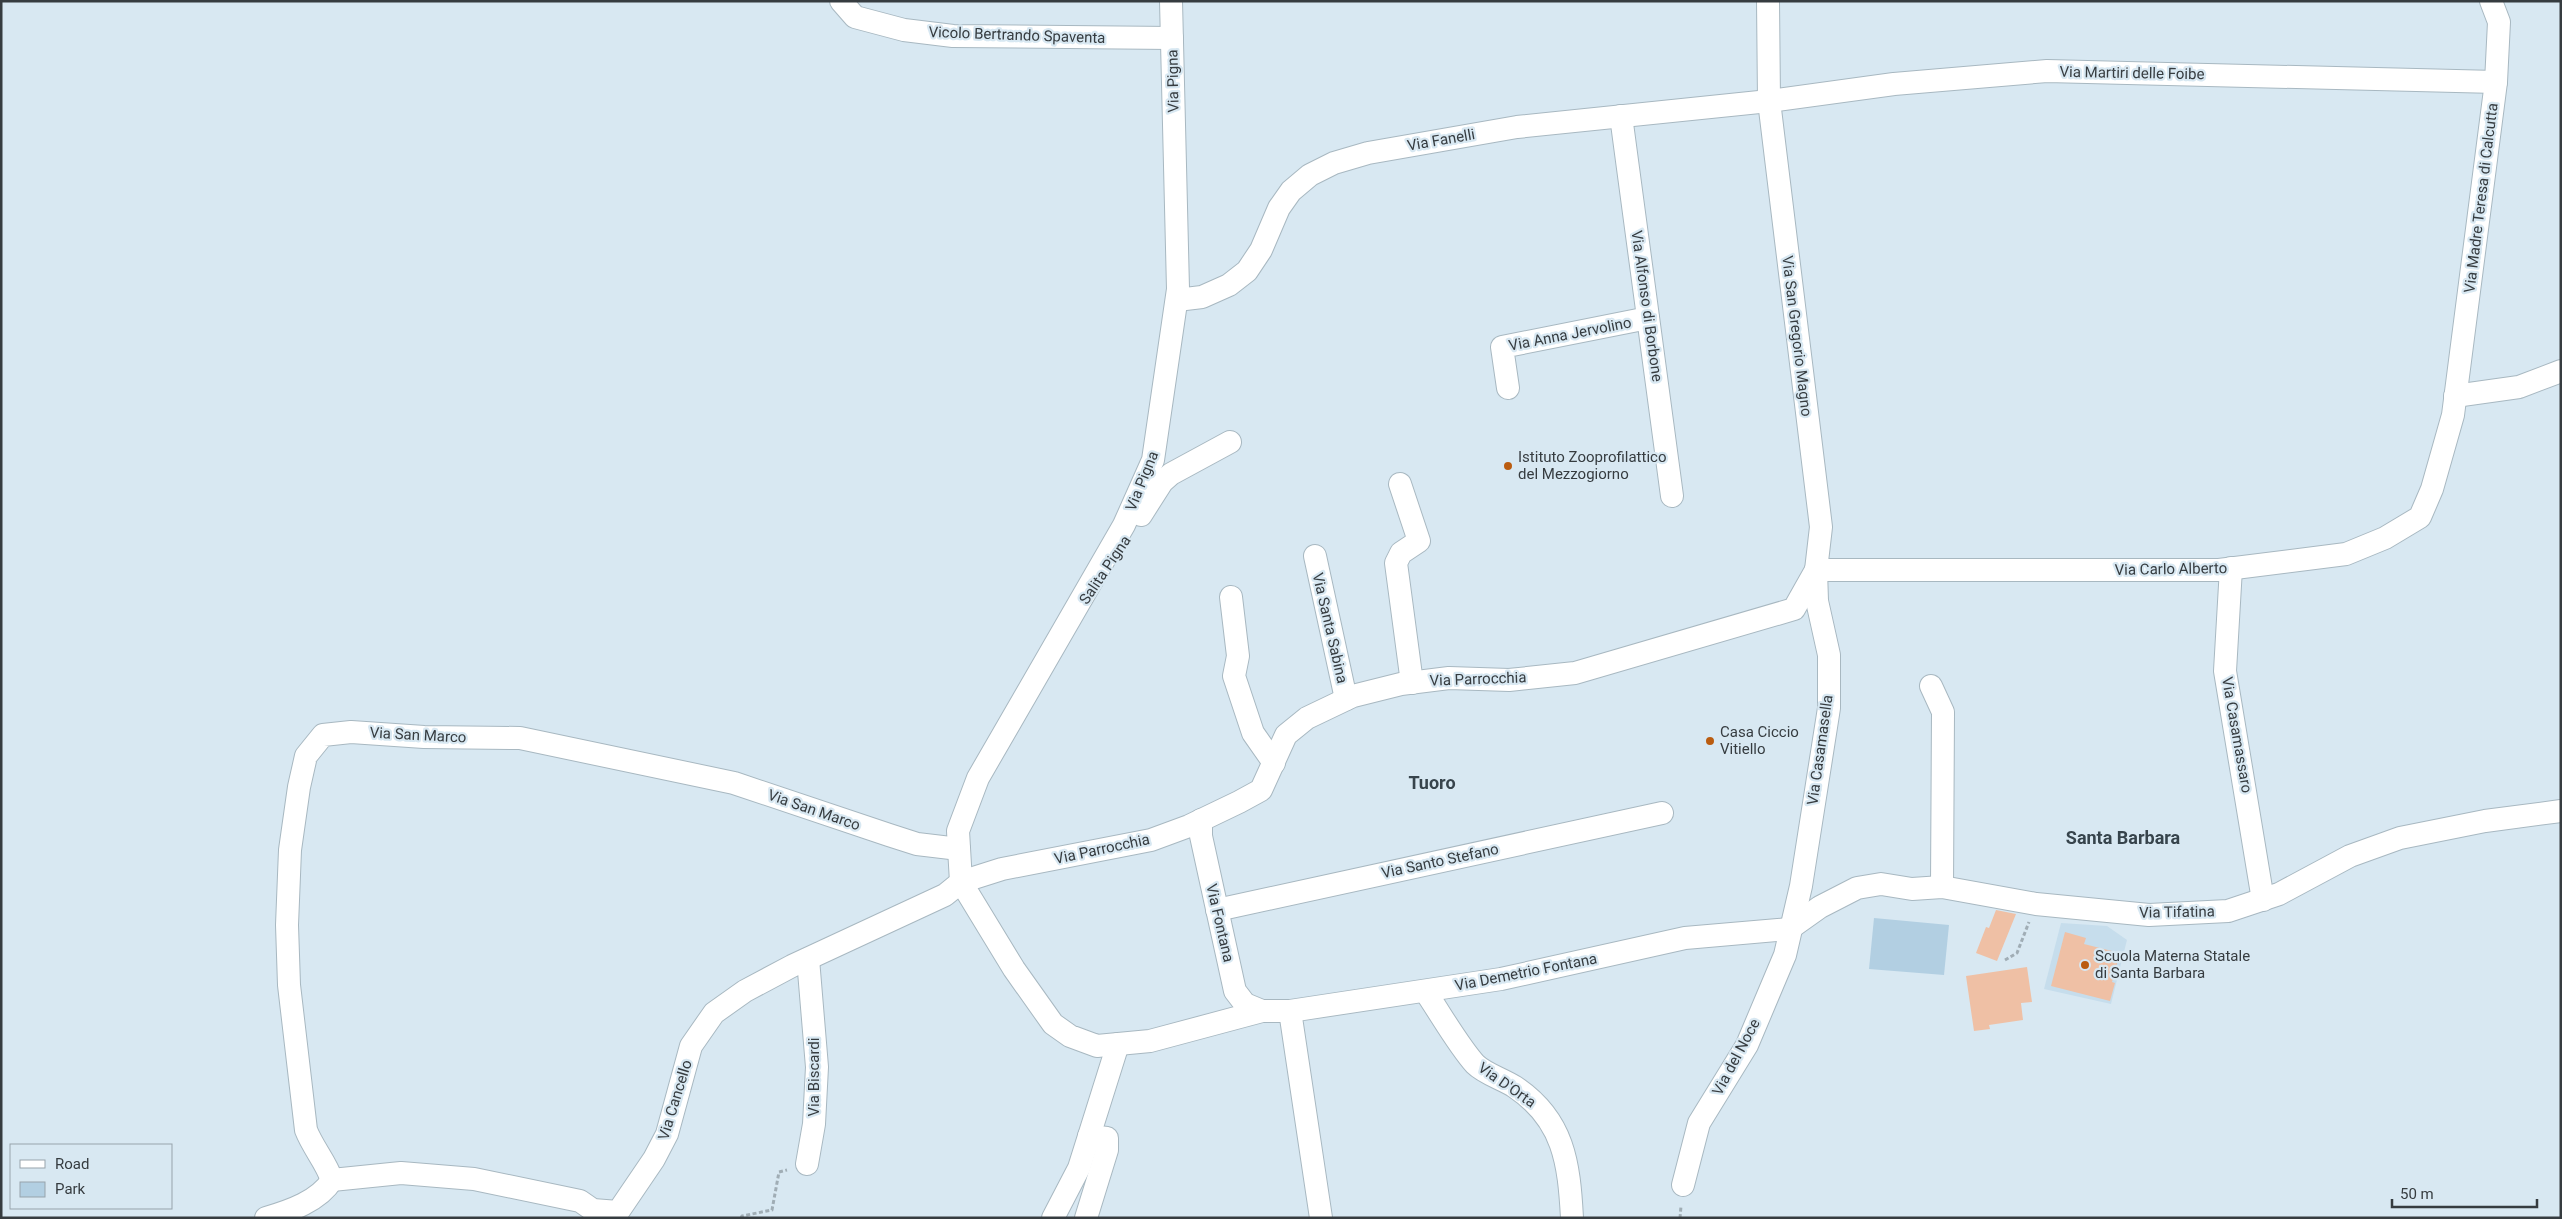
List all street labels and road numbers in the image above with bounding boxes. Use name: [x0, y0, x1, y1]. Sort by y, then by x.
street label: Vicolo Bertrando Spaventa: [928, 23, 1106, 47]
street label: Via Pigna: [1163, 49, 1183, 113]
street label: Via Martiri delle Foibe: [2059, 63, 2205, 83]
street label: Via Madre Teresa di Calcutta: [2460, 102, 2502, 294]
street label: Via Fanelli: [1406, 125, 1476, 155]
street label: Via Alfonso di Borbone: [1627, 229, 1667, 383]
street label: Via San Gregorio Magno: [1778, 255, 1816, 417]
street label: Via Anna Jervolino: [1507, 313, 1633, 355]
street label: Via Pigna: [1122, 448, 1162, 514]
street label: Salita Pigna: [1075, 532, 1135, 608]
street label: Via Carlo Alberto: [2115, 559, 2227, 579]
street label: Via Santa Sabina: [1309, 571, 1351, 685]
street label: Via Parrocchia: [1429, 668, 1527, 690]
street label: Via Casamassaro: [2218, 676, 2256, 794]
street label: Via Casamasella: [1803, 694, 1837, 806]
street label: Via San Marco: [369, 723, 467, 747]
street label: Via San Marco: [765, 786, 863, 834]
street label: Via Parrocchia: [1053, 830, 1151, 868]
street label: Via Santo Stefano: [1380, 840, 1500, 882]
street label: Via Fontana: [1202, 882, 1238, 964]
street label: Via Tifatina: [2139, 902, 2215, 922]
street label: Via Demetrio Fontana: [1453, 949, 1599, 995]
street label: Via del Noce: [1708, 1016, 1764, 1098]
street label: Via Biscardi: [805, 1038, 823, 1116]
street label: Via Cancello: [654, 1058, 696, 1142]
street label: Via D'Orta: [1475, 1059, 1539, 1111]

